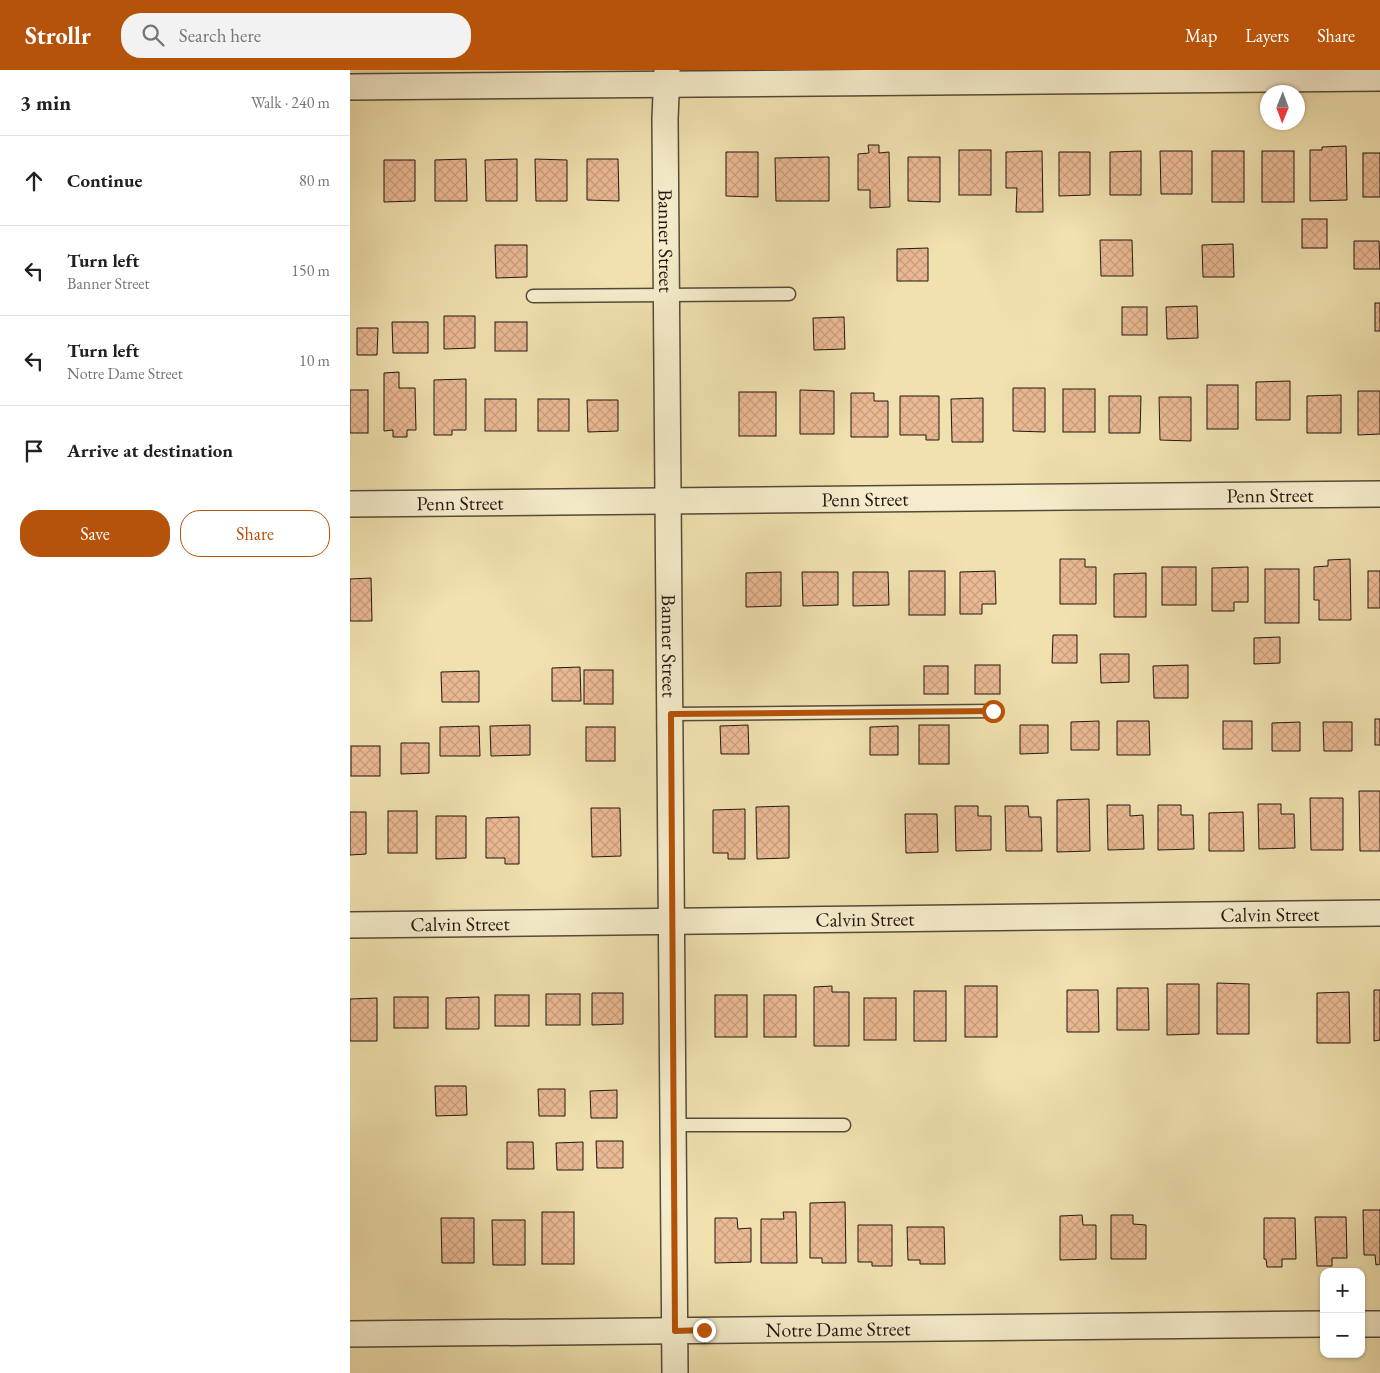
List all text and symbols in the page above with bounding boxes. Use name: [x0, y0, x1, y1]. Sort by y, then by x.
search box: [121, 13, 471, 58]
text: Strollr: [25, 20, 91, 51]
icon: search: [139, 21, 167, 49]
text: Search here: [179, 23, 261, 48]
text: Map: [1185, 24, 1217, 47]
text: Layers: [1245, 24, 1289, 47]
text: Share: [1317, 24, 1355, 47]
north arrow: [1260, 85, 1305, 130]
text: 3 min: [20, 89, 71, 116]
text: Walk · 240 m: [251, 92, 330, 113]
icon: ahead: [20, 167, 48, 195]
text: Continue: [67, 168, 142, 193]
text: 80 m: [299, 170, 330, 191]
street label: Banner Street: [653, 189, 679, 293]
text: Turn left: [67, 248, 139, 273]
icon: left: [20, 257, 48, 285]
text: 150 m: [291, 260, 330, 281]
text: Banner Street: [67, 273, 150, 294]
text: Turn left: [67, 338, 139, 363]
icon: left: [20, 347, 48, 375]
text: 10 m: [299, 350, 330, 371]
text: Notre Dame Street: [67, 363, 183, 384]
icon: arrive: [20, 437, 48, 465]
text: Arrive at destination: [67, 438, 233, 463]
street label: Penn Street: [1226, 482, 1314, 508]
street label: Penn Street: [821, 486, 909, 512]
street label: Penn Street: [416, 490, 504, 516]
button: Save: [20, 510, 170, 557]
button: Share: [180, 510, 330, 557]
street label: Banner Street: [656, 594, 683, 698]
route start: [982, 700, 1005, 723]
street label: Calvin Street: [1220, 901, 1320, 928]
street label: Calvin Street: [815, 905, 915, 933]
street label: Calvin Street: [410, 910, 510, 937]
map controls: [1320, 1268, 1365, 1358]
button: +: [1320, 1268, 1365, 1313]
button: −: [1320, 1313, 1365, 1358]
street label: Notre Dame Street: [765, 1315, 911, 1343]
route end: [693, 1319, 716, 1342]

